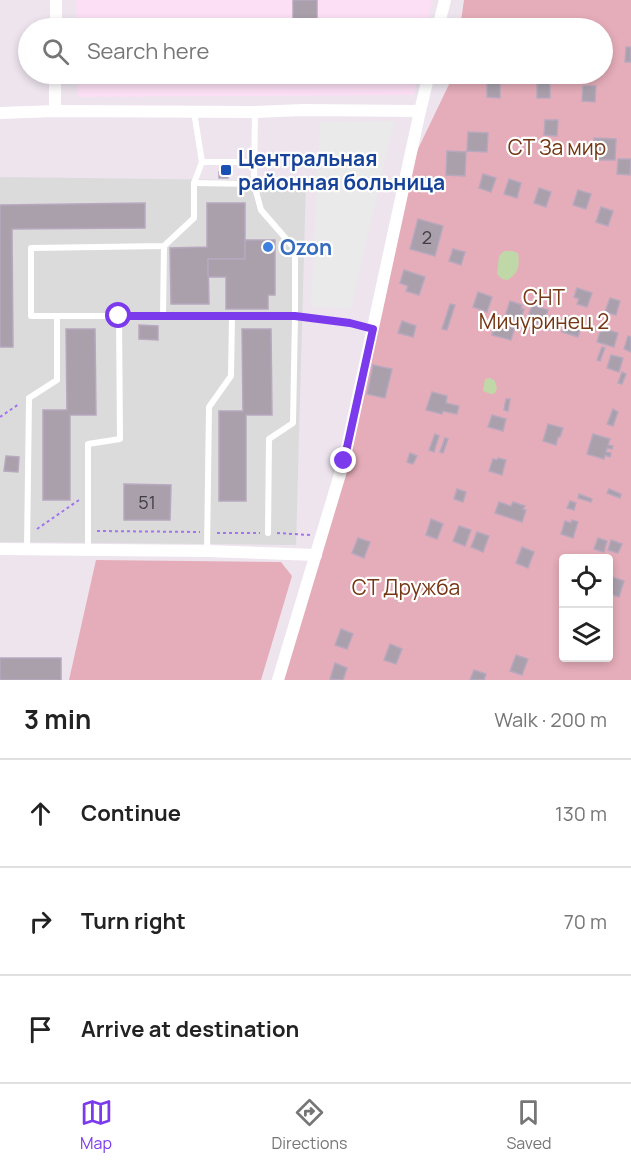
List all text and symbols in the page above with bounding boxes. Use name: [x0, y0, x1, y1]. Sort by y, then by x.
search box: [18, 18, 613, 84]
icon: search: [39, 35, 72, 68]
text: Search here: [87, 36, 209, 66]
park label: СТ За мир: [508, 133, 606, 161]
place label: Центральная районная больница: [238, 144, 445, 196]
marker: Центральная районная больница: [219, 163, 233, 177]
house number: 2: [422, 225, 432, 249]
place label: Ozon: [280, 233, 332, 261]
marker: Ozon: [261, 240, 275, 254]
park label: СНТ Мичуринец 2: [479, 283, 609, 335]
route start: [105, 302, 131, 328]
route end: [330, 447, 356, 473]
house number: 51: [138, 490, 156, 514]
map controls: [559, 554, 613, 662]
button: locate: [559, 554, 613, 608]
park label: СТ Дружба: [352, 573, 460, 601]
button: layers: [559, 608, 613, 662]
text: 3 min: [24, 701, 91, 737]
text: Walk · 200 m: [494, 706, 607, 733]
icon: ahead: [24, 797, 57, 830]
text: Continue: [81, 798, 181, 828]
text: 130 m: [555, 800, 607, 827]
icon: right: [24, 905, 57, 938]
text: Turn right: [81, 906, 186, 936]
text: 70 m: [564, 908, 607, 935]
icon: arrive: [24, 1013, 57, 1046]
text: Arrive at destination: [81, 1014, 299, 1044]
tab: Map: [80, 1096, 113, 1154]
tab: Directions: [272, 1096, 347, 1154]
tab: Saved: [506, 1096, 551, 1154]

